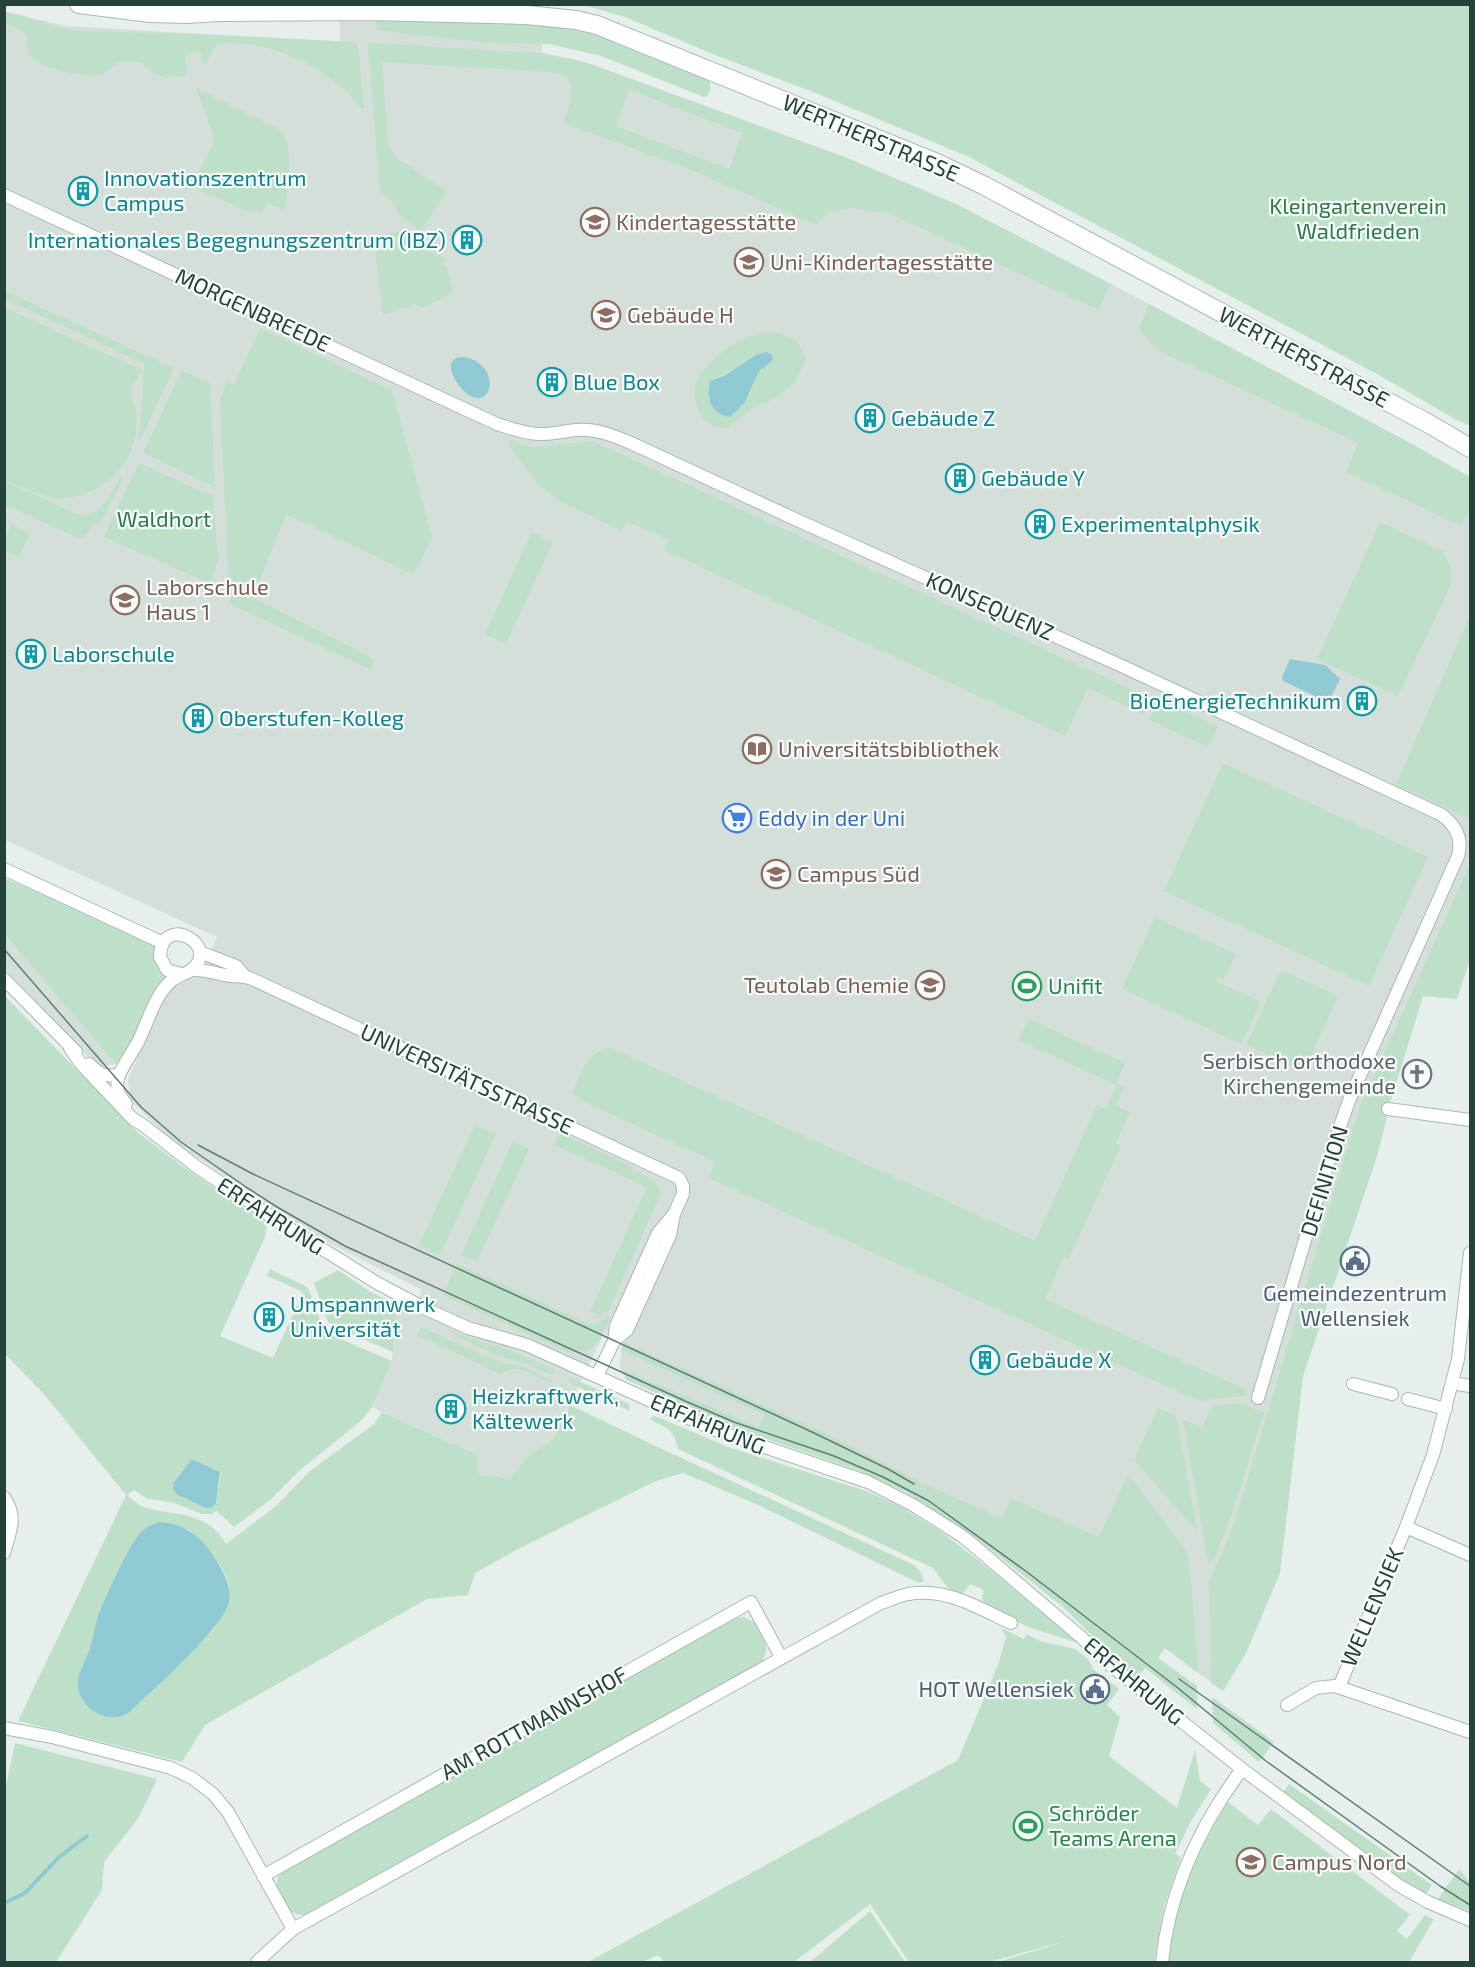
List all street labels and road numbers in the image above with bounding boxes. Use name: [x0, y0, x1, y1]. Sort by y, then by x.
street label: WERTHERSTRASSE: [779, 88, 964, 186]
street label: MORGENBREEDE: [172, 262, 335, 356]
street label: WERTHERSTRASSE: [1215, 300, 1394, 412]
street label: KONSEQUENZ: [922, 565, 1058, 646]
street label: UNIVERSITÄTSSTRASSE: [357, 1017, 578, 1139]
street label: DEFINITION: [1294, 1122, 1352, 1239]
street label: ERFAHRUNG: [213, 1171, 330, 1259]
street label: ERFAHRUNG: [647, 1387, 770, 1459]
street label: WELLENSIEK: [1334, 1543, 1408, 1670]
street label: ERFAHRUNG: [1079, 1631, 1190, 1730]
street label: AM ROTTMANNSHOF: [436, 1660, 631, 1784]

